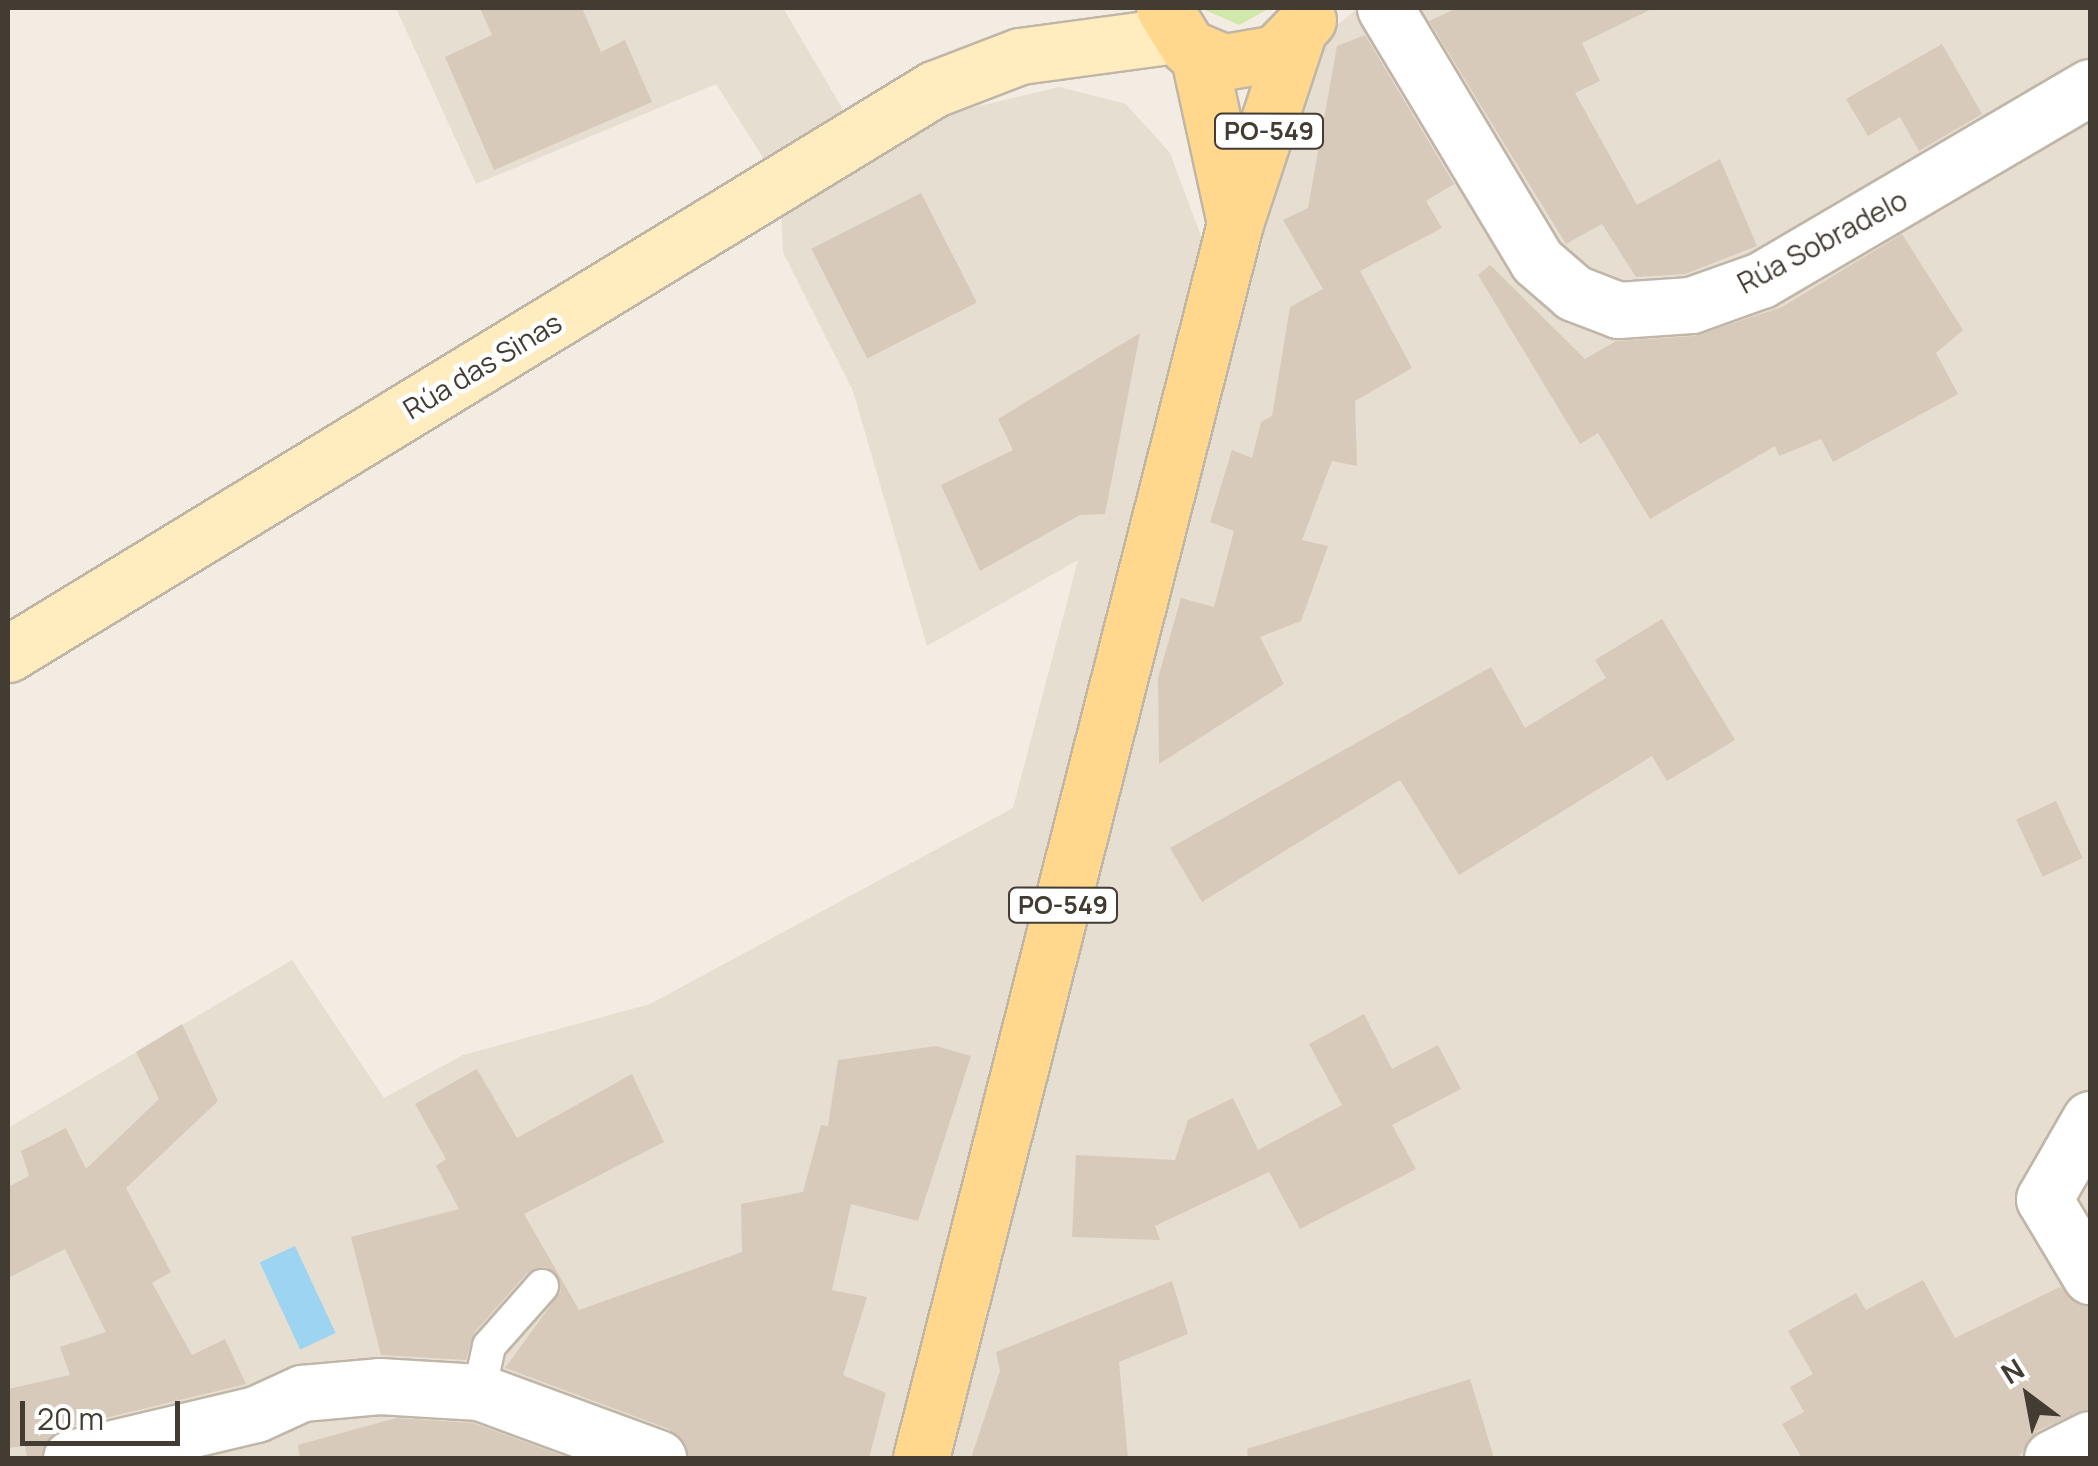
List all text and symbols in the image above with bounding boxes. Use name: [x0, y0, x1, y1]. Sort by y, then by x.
road number: PO-549: [1214, 111, 1324, 151]
street label: Rúa Sobradelo: [1732, 182, 1912, 300]
street label: Rúa das Sinas: [397, 305, 567, 425]
road number: PO-549: [1008, 885, 1118, 925]
north arrow: [1978, 1346, 2078, 1446]
text: N: [1994, 1349, 2031, 1392]
scale bar: [25, 1381, 185, 1443]
text: 20 m: [37, 1398, 104, 1439]

